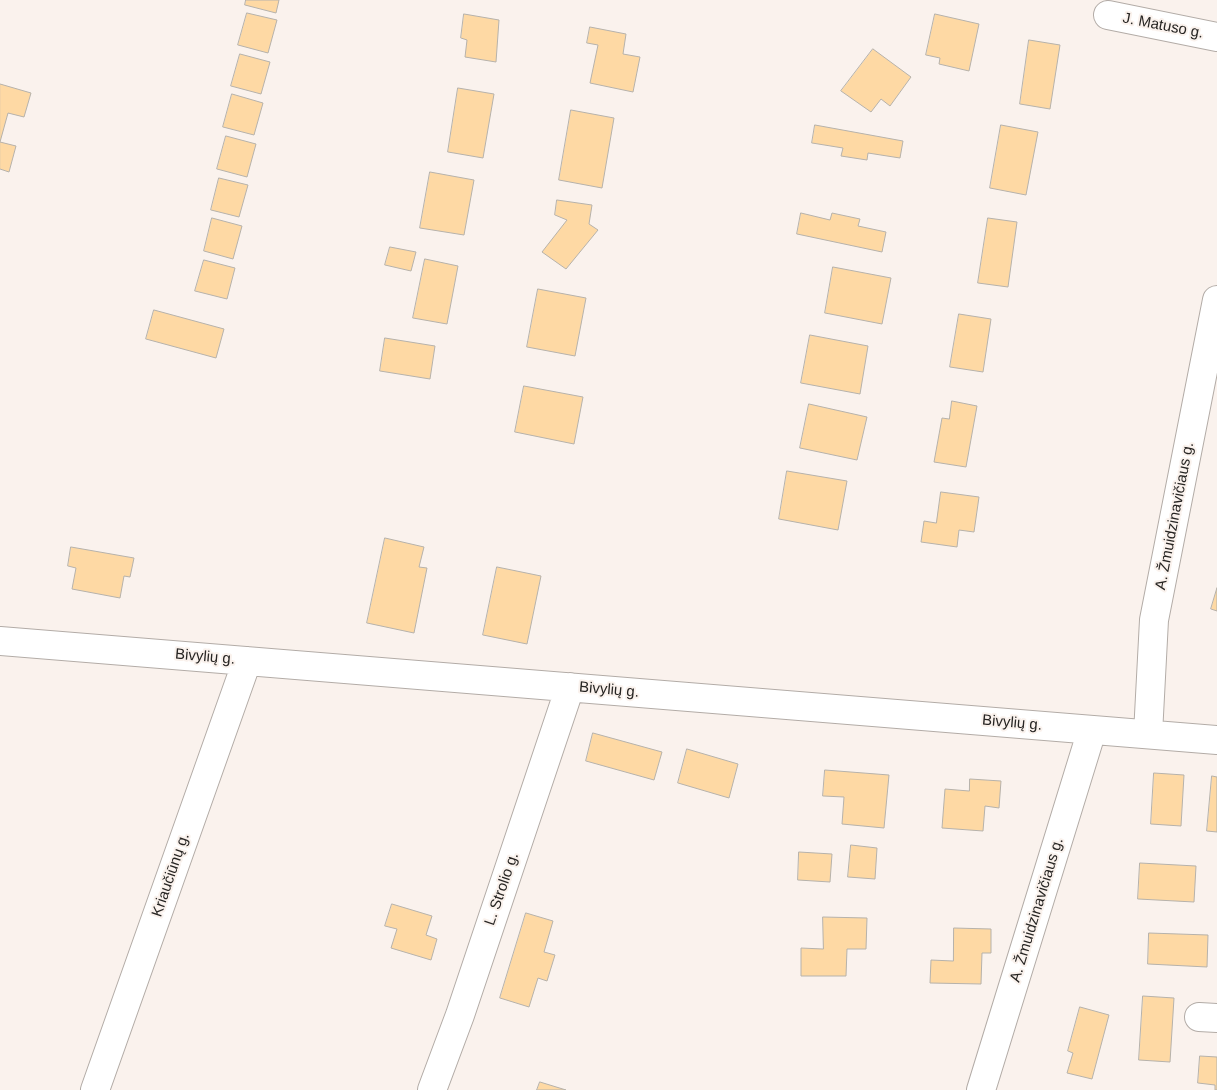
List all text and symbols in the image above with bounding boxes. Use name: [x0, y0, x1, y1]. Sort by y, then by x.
street label: J. Matuso g.: [1121, 9, 1205, 43]
street label: A. Žmuidzinavičiaus g.: [1152, 441, 1198, 591]
street label: Bivylių g.: [174, 645, 236, 669]
street label: Bivylių g.: [578, 678, 640, 702]
street label: Bivylių g.: [981, 711, 1043, 735]
street label: Kriaučiūnų g.: [148, 831, 194, 919]
street label: A. Žmuidzinavičiaus g.: [1006, 836, 1068, 984]
street label: L. Strolio g.: [481, 850, 523, 928]

